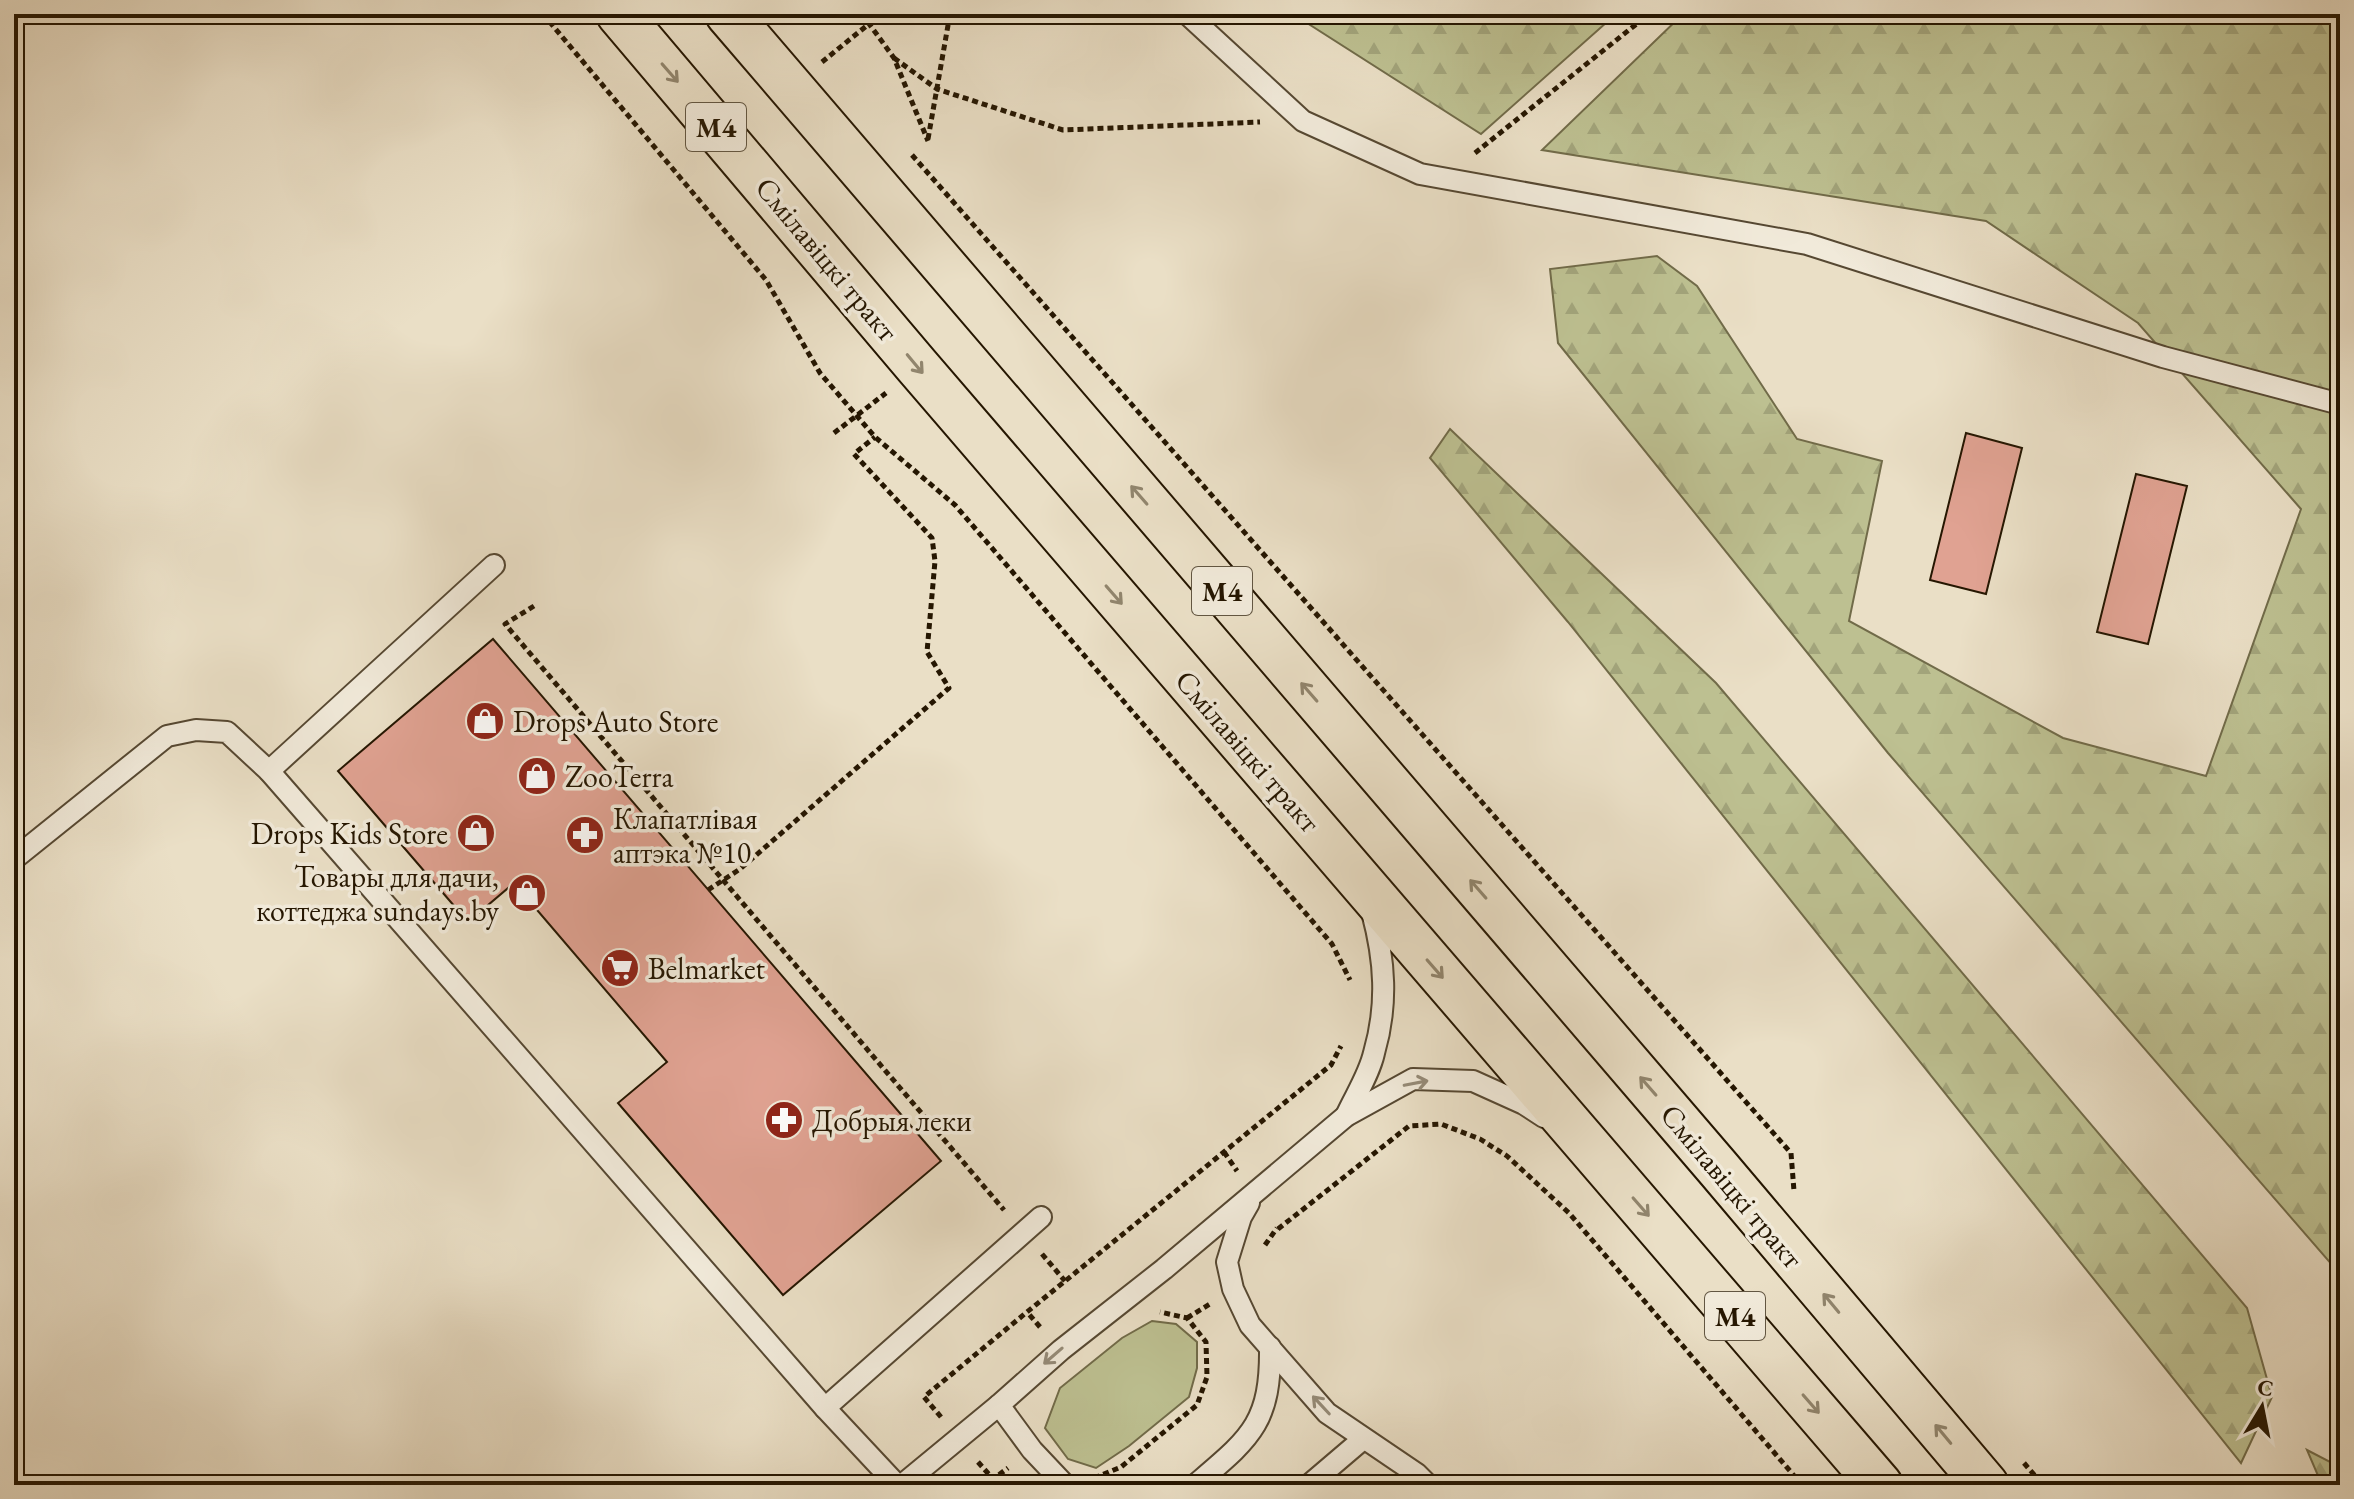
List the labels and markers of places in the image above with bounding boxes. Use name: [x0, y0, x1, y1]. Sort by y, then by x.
shop icon: Drops Auto Store: [464, 700, 506, 742]
place label: Drops Auto Store: [513, 702, 719, 741]
shop icon: ZooTerra: [516, 755, 558, 797]
place label: ZooTerra: [565, 757, 673, 796]
place label: Клапатлівая аптэка №10: [613, 799, 758, 872]
shop icon: Drops Kids Store: [455, 812, 497, 854]
place label: Drops Kids Store: [251, 814, 448, 853]
pharmacy icon: Клапатлівая аптэка №10: [564, 814, 606, 856]
place label: Товары для дачи, коттеджа sundays.by: [256, 857, 500, 930]
shop icon: Товары для дачи, коттеджа sundays.by: [506, 872, 548, 914]
supermarket icon: Belmarket: [599, 947, 641, 989]
place label: Belmarket: [648, 949, 766, 988]
pharmacy icon: Добрыя леки: [763, 1099, 805, 1141]
place label: Добрыя леки: [812, 1101, 972, 1140]

